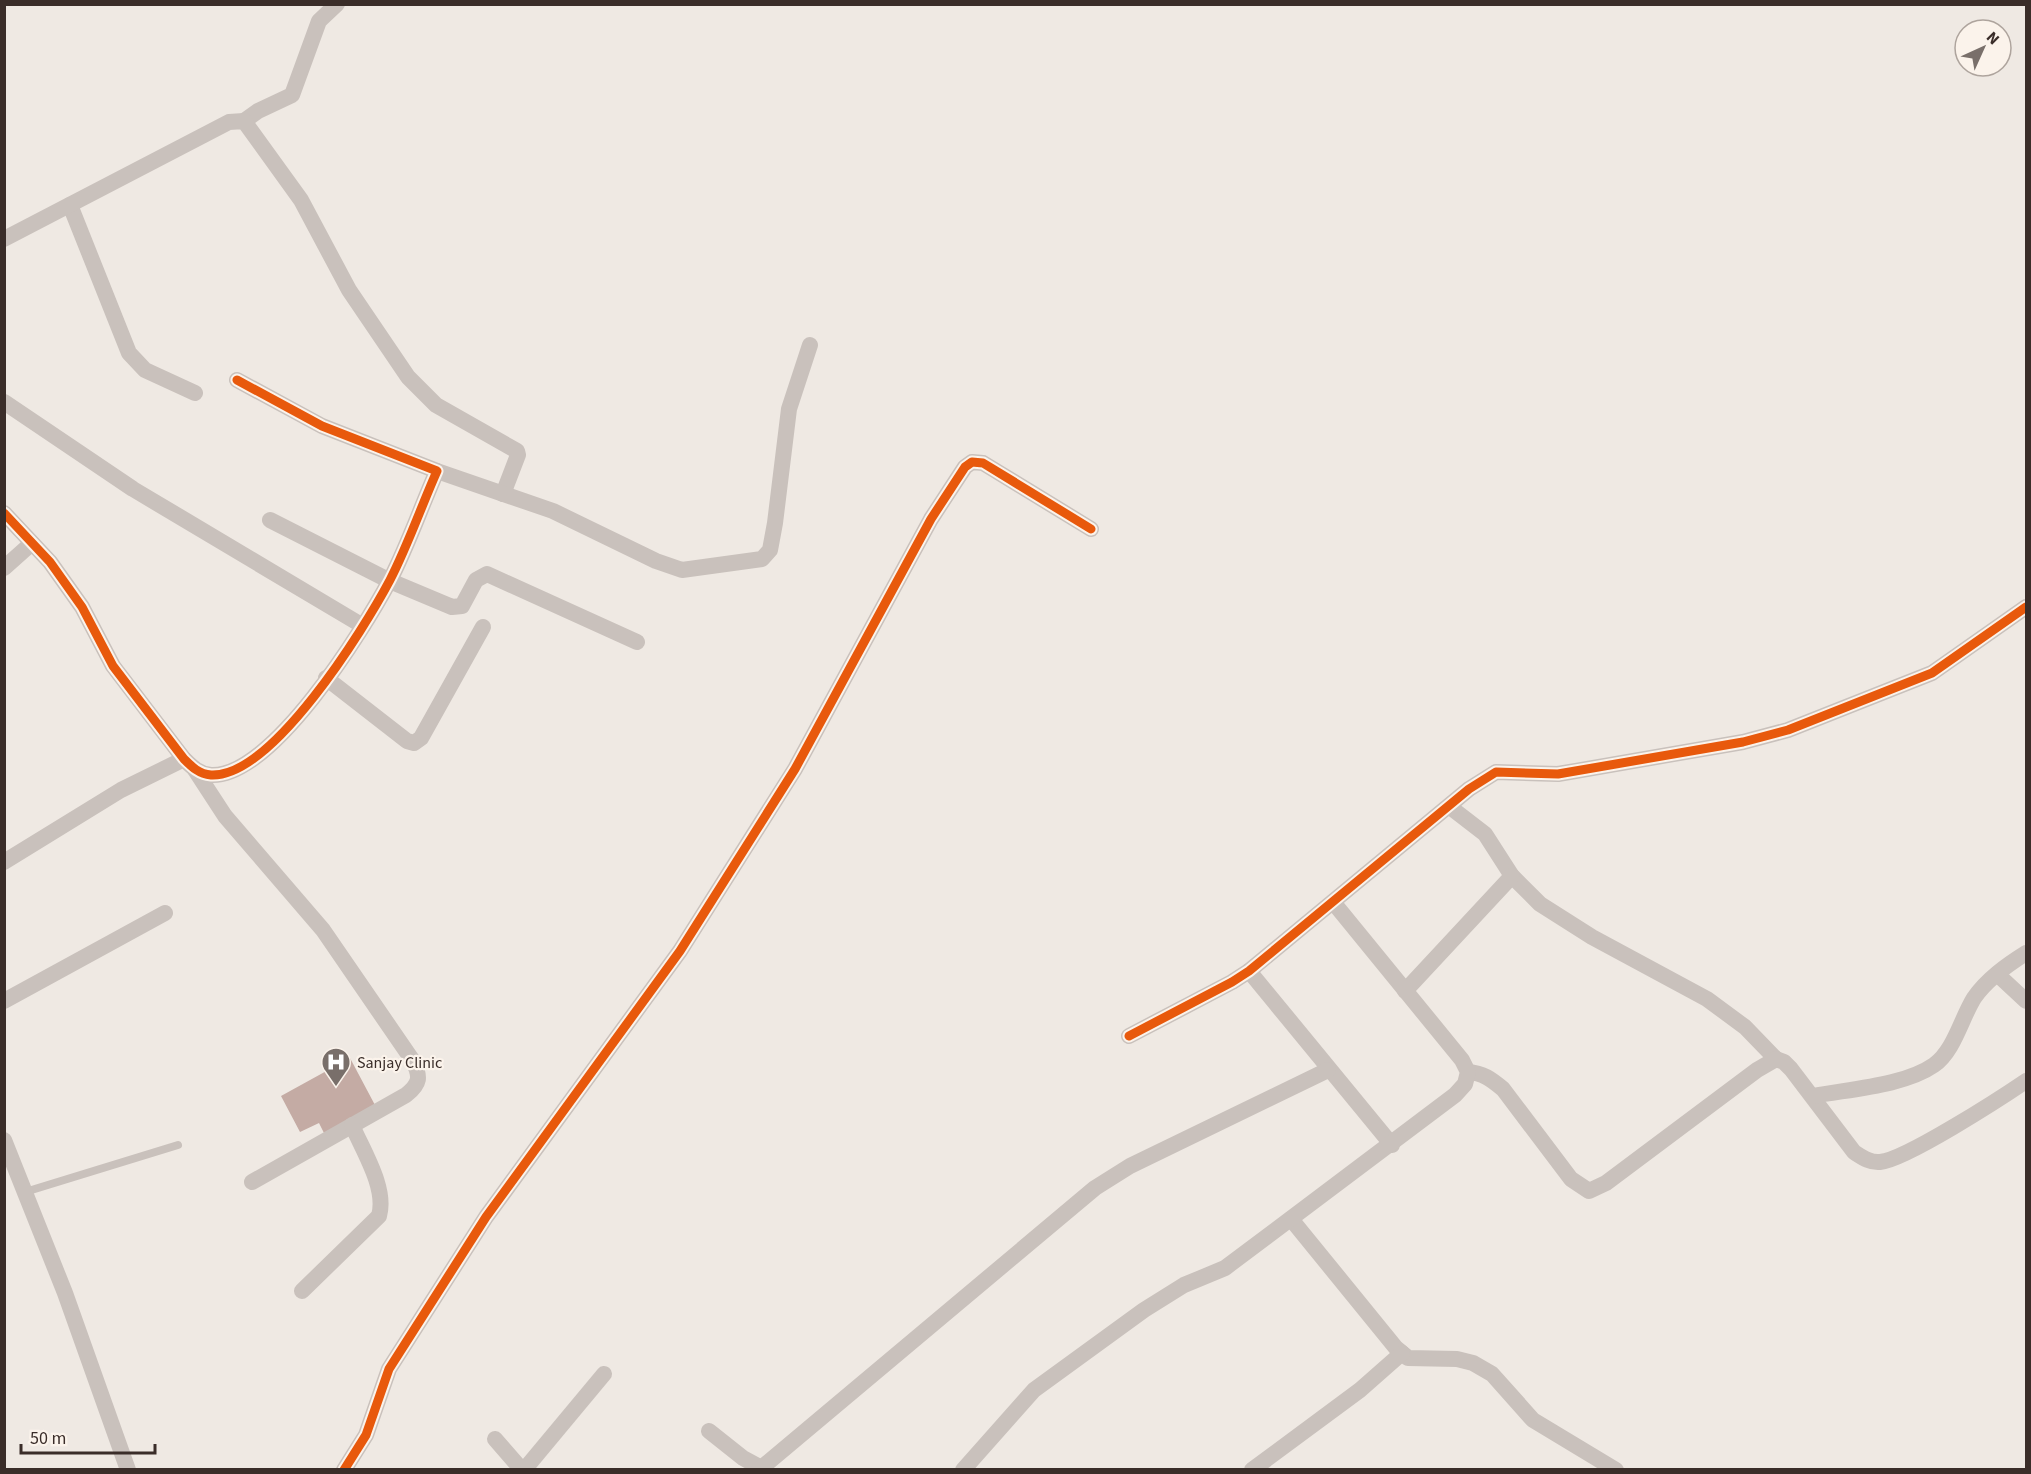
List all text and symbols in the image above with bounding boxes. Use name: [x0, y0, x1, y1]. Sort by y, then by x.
north arrow: [1953, 18, 2013, 78]
text: N: [1981, 27, 2004, 50]
hospital icon: Sanjay Clinic: [320, 1046, 352, 1088]
place label: Sanjay Clinic: [357, 1052, 442, 1074]
scale bar: [21, 1417, 154, 1455]
text: 50 m: [30, 1426, 66, 1451]

